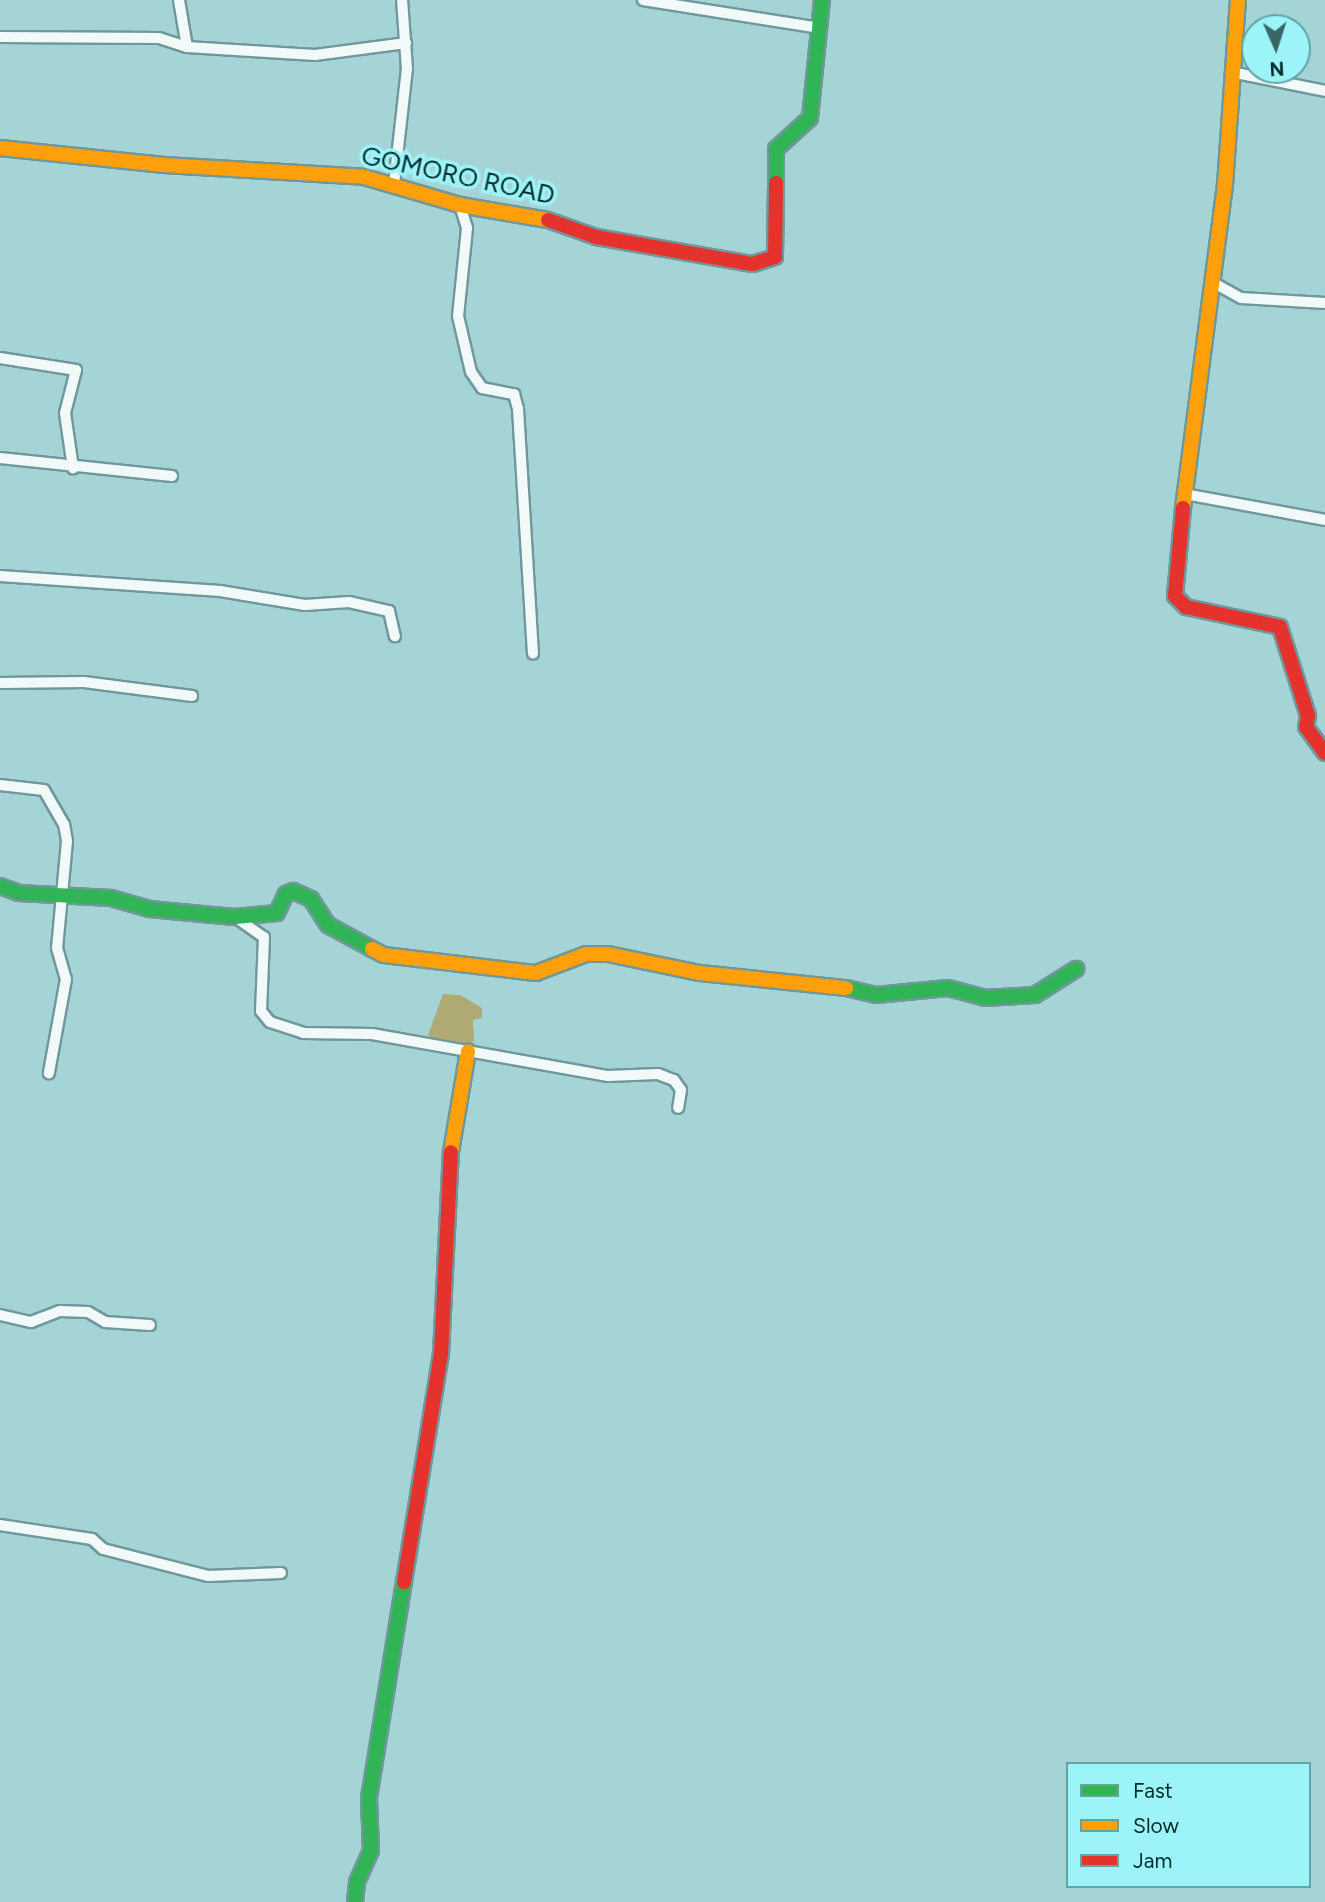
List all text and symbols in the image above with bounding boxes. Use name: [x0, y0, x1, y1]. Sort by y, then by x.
north arrow: [1241, 14, 1311, 84]
text: N: [1269, 57, 1285, 80]
street label: GOMORO ROAD: [358, 140, 558, 212]
legend: [1066, 1762, 1311, 1888]
text: Fast: [1133, 1778, 1173, 1803]
text: Slow: [1133, 1813, 1179, 1838]
text: Jam: [1133, 1848, 1172, 1873]

